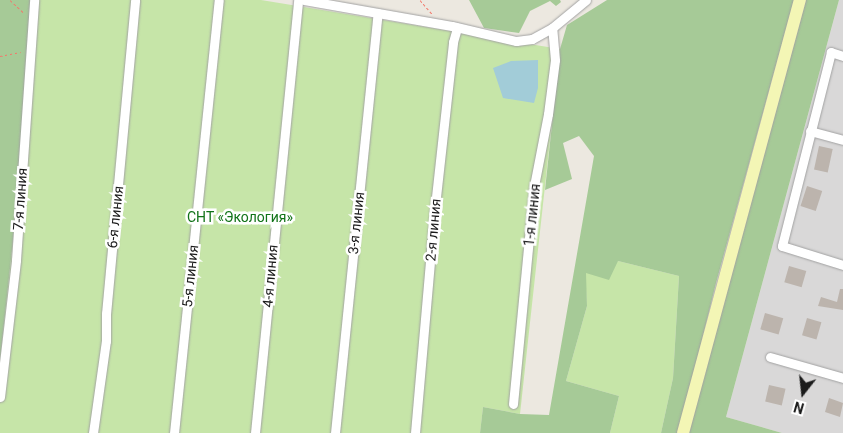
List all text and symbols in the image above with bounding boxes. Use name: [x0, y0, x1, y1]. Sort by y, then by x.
street label: 7-я линия: [9, 167, 31, 231]
street label: 1-я линия: [520, 183, 544, 247]
street label: 6-я линия: [103, 185, 127, 249]
street label: 3-я линия: [344, 191, 368, 255]
street label: 2-я линия: [422, 198, 444, 262]
park label: СНТ «Экология»: [187, 209, 293, 225]
street label: 5-я линия: [178, 244, 202, 308]
street label: 4-я линия: [259, 244, 281, 308]
north arrow: [778, 368, 828, 418]
text: N: [792, 398, 806, 416]

